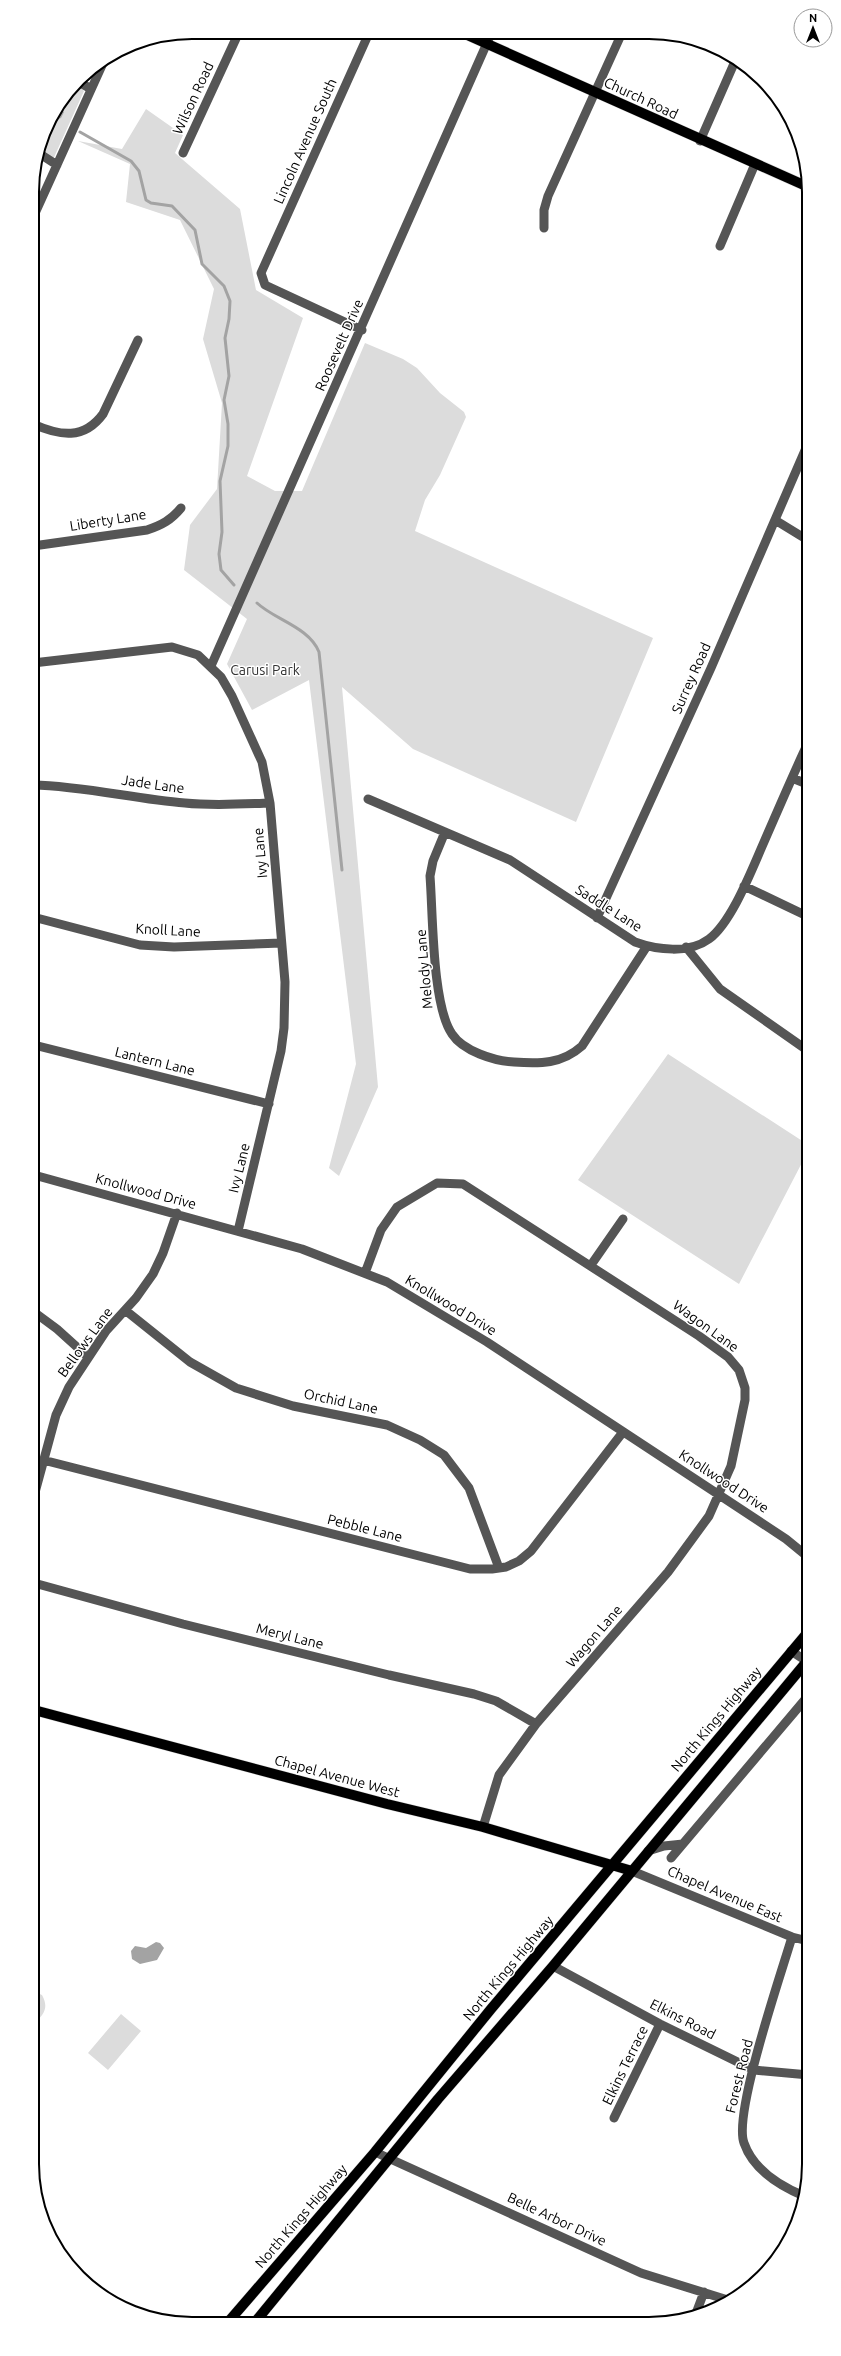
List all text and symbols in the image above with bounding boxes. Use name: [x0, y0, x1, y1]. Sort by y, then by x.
north arrow: [793, 8, 833, 48]
text: N: [809, 12, 817, 24]
street label: Wilson Road: [169, 59, 217, 137]
street label: Church Road: [601, 74, 681, 122]
street label: Lincoln Avenue South: [270, 76, 340, 206]
street label: Roosevelt Drive: [312, 297, 366, 393]
street label: Liberty Lane: [69, 506, 147, 534]
street label: Surrey Road: [668, 640, 714, 716]
park label: Carusi Park: [230, 662, 300, 678]
street label: Jade Lane: [121, 772, 185, 796]
street label: Ivy Lane: [250, 827, 270, 879]
street label: Saddle Lane: [573, 881, 645, 935]
street label: Knoll Lane: [135, 920, 201, 940]
street label: Melody Lane: [413, 928, 435, 1010]
street label: Lantern Lane: [113, 1043, 197, 1079]
street label: Ivy Lane: [225, 1141, 253, 1195]
street label: Knollwood Drive: [94, 1170, 198, 1212]
street label: Knollwood Drive: [402, 1271, 500, 1339]
street label: Wagon Lane: [670, 1297, 742, 1355]
street label: Bellows Lane: [54, 1304, 116, 1380]
street label: Orchid Lane: [302, 1385, 380, 1417]
street label: Knollwood Drive: [676, 1446, 772, 1516]
street label: Pebble Lane: [326, 1511, 404, 1545]
street label: Wagon Lane: [563, 1602, 625, 1670]
street label: Meryl Lane: [254, 1620, 326, 1652]
street label: North Kings Highway: [668, 1663, 765, 1775]
street label: Chapel Avenue West: [273, 1752, 402, 1801]
street label: Chapel Avenue East: [665, 1862, 785, 1926]
street label: North Kings Highway: [460, 1912, 557, 2024]
street label: Elkins Road: [647, 1996, 719, 2042]
street label: Elkins Terrace: [599, 2023, 651, 2107]
street label: Forest Road: [722, 2037, 756, 2115]
street label: North Kings Highway: [252, 2161, 350, 2271]
street label: Belle Arbor Drive: [505, 2189, 609, 2249]

